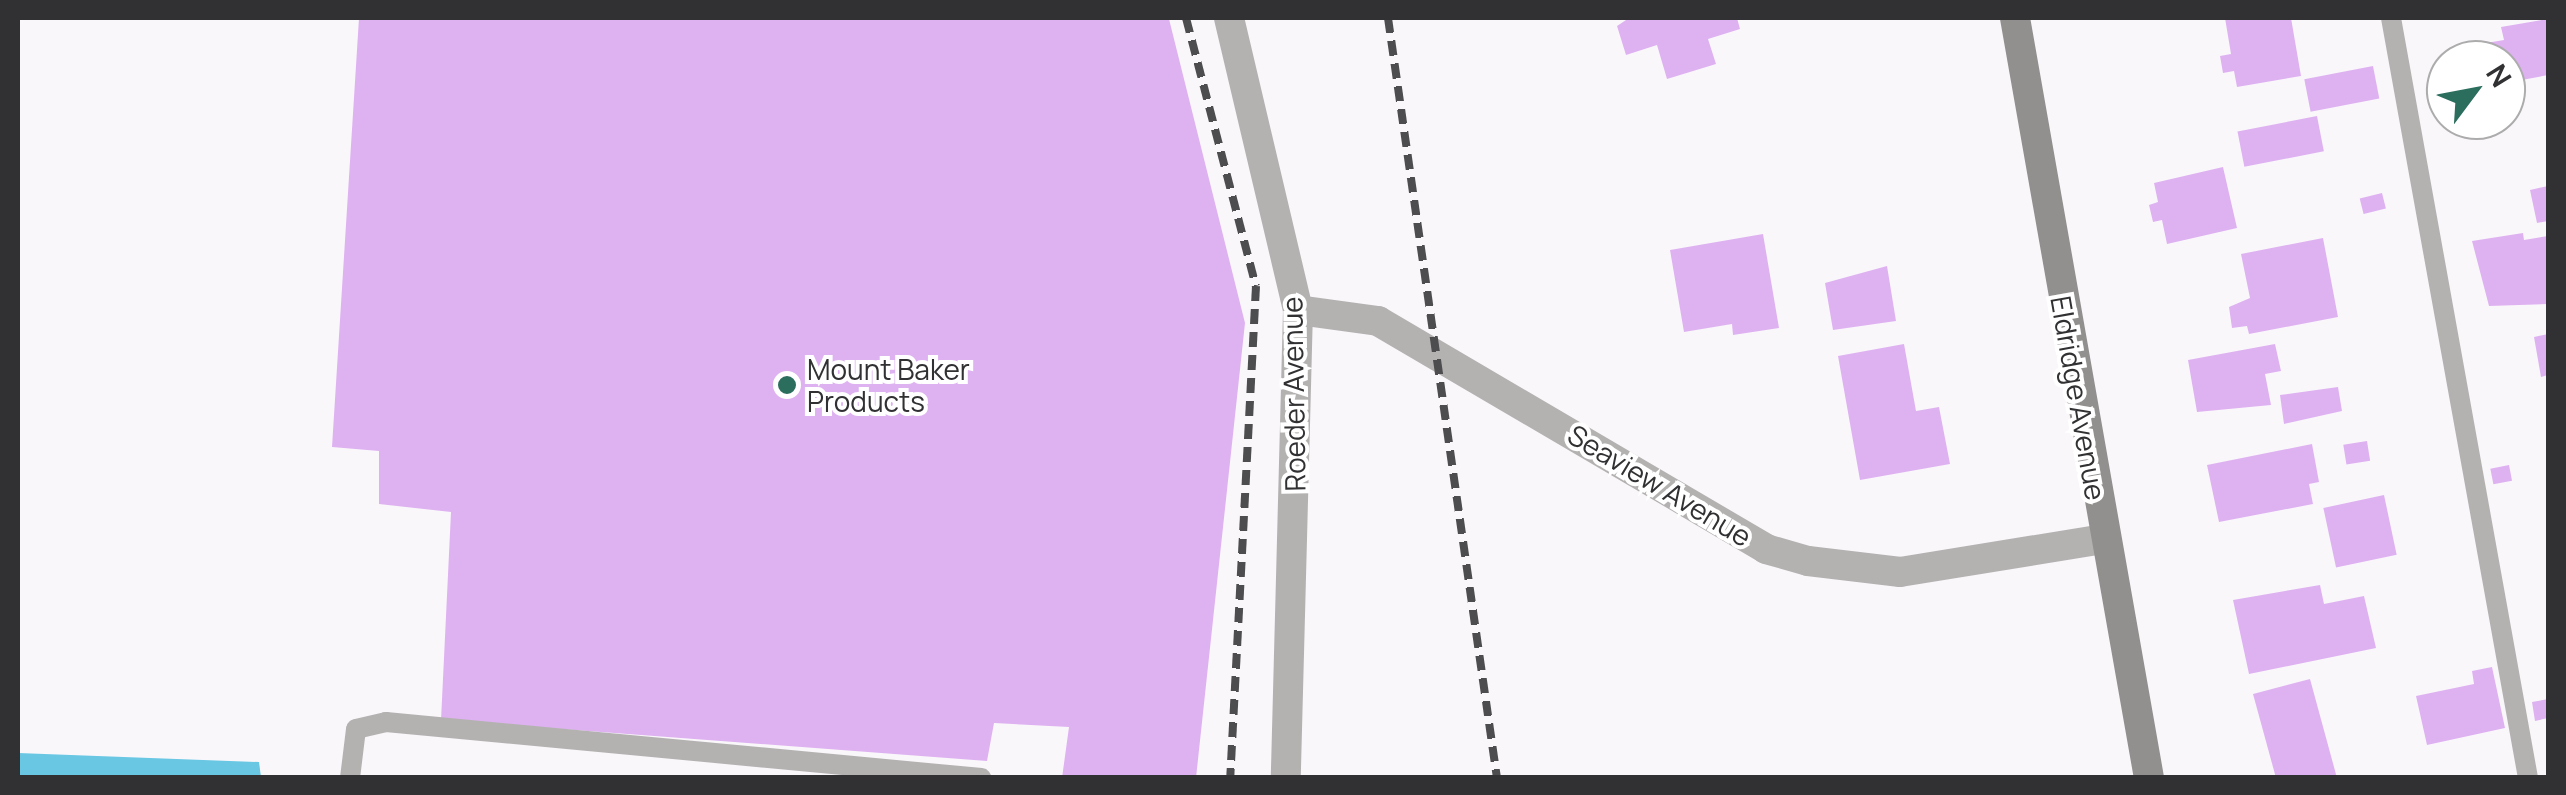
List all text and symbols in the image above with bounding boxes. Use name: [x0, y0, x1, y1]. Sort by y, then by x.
north arrow: [2426, 40, 2526, 140]
text: N: [2478, 57, 2521, 94]
street label: Eldridge Avenue: [2045, 293, 2113, 503]
street label: Roeder Avenue: [1275, 296, 1311, 492]
place label: Mount Baker Products: [807, 352, 970, 418]
marker: Mount Baker Products: [776, 374, 798, 396]
street label: Seaview Avenue: [1562, 417, 1758, 553]

